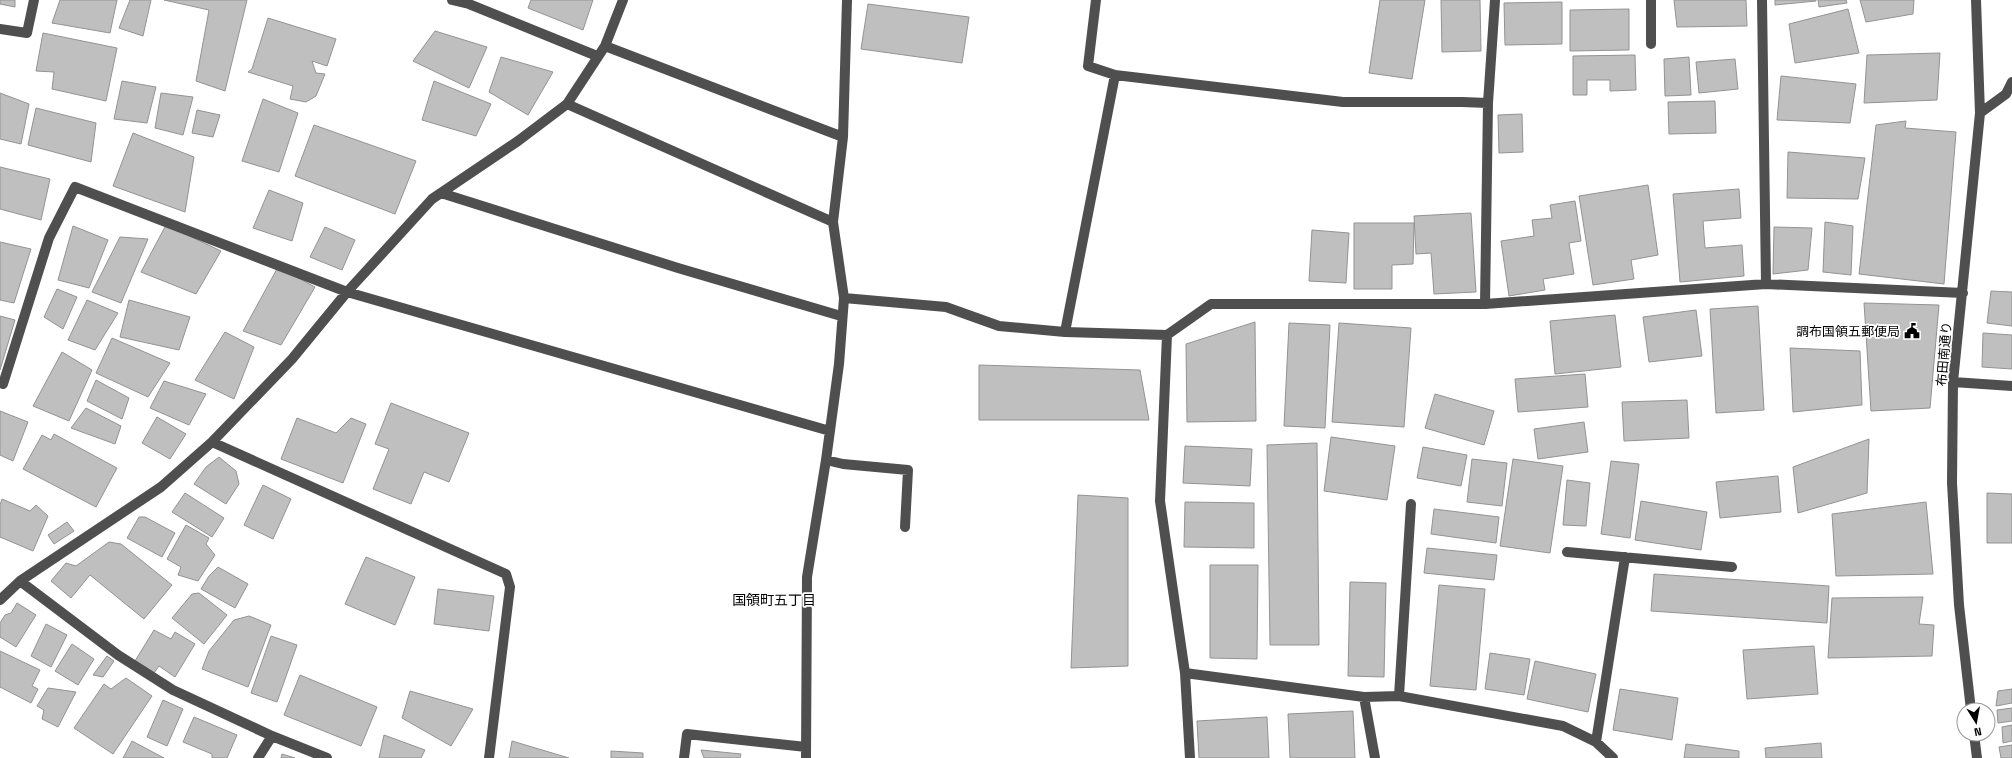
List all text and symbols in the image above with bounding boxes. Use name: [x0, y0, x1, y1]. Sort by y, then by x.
street label: 布田南通り: [1933, 321, 1955, 387]
public building icon: 調布国領五郵便局: [1903, 322, 1921, 340]
place label: 調布国領五郵便局: [1796, 323, 1900, 340]
district label: 国領町五丁目: [732, 591, 816, 609]
north arrow: [1956, 702, 1996, 742]
text: N: [1973, 724, 1983, 739]

